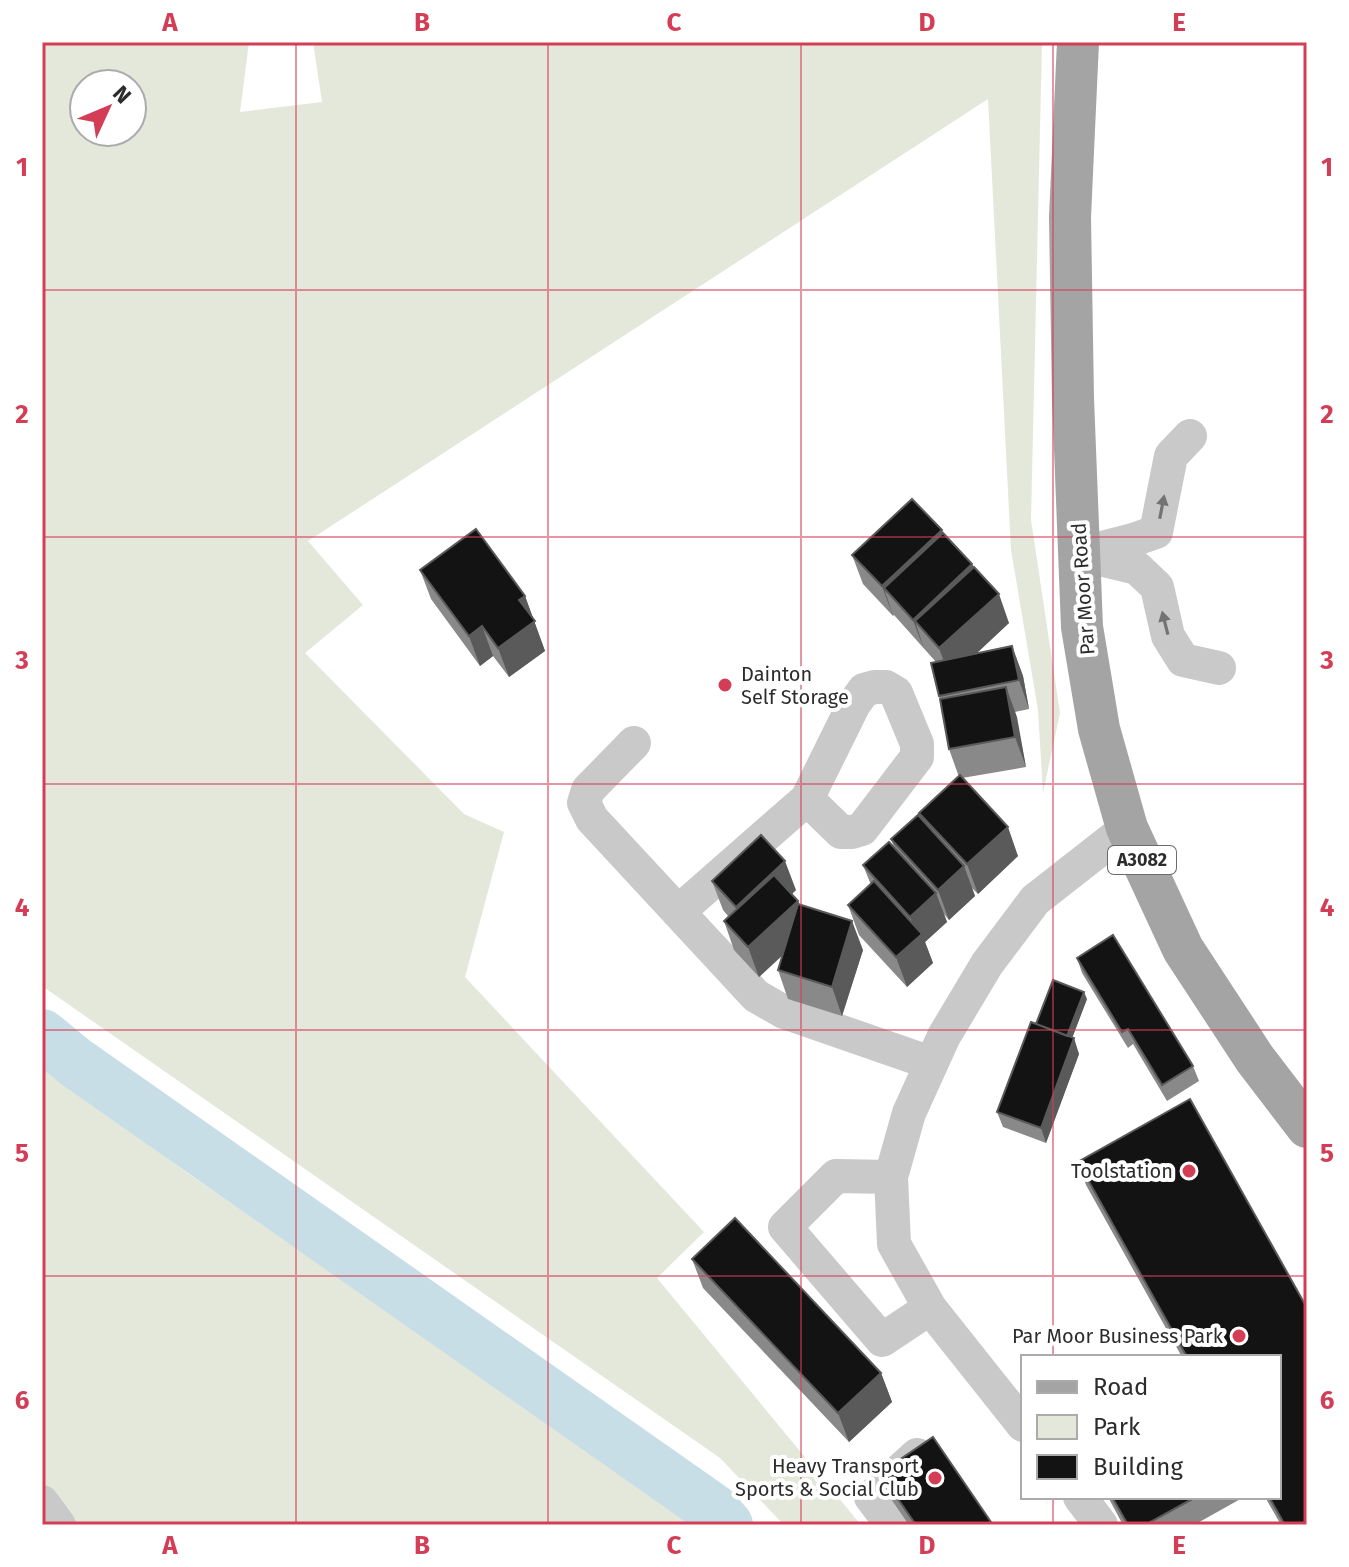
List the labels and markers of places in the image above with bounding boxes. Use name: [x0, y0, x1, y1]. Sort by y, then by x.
place label: Dainton Self Storage: [741, 662, 849, 709]
marker: Dainton Self Storage: [716, 676, 734, 694]
place label: Toolstation: [1071, 1159, 1173, 1183]
marker: Toolstation: [1180, 1162, 1198, 1180]
place label: Par Moor Business Park: [1012, 1324, 1224, 1348]
marker: Par Moor Business Park: [1230, 1327, 1248, 1345]
place label: Heavy Transport Sports & Social Club: [735, 1454, 920, 1501]
marker: Heavy Transport Sports & Social Club: [926, 1469, 944, 1487]

